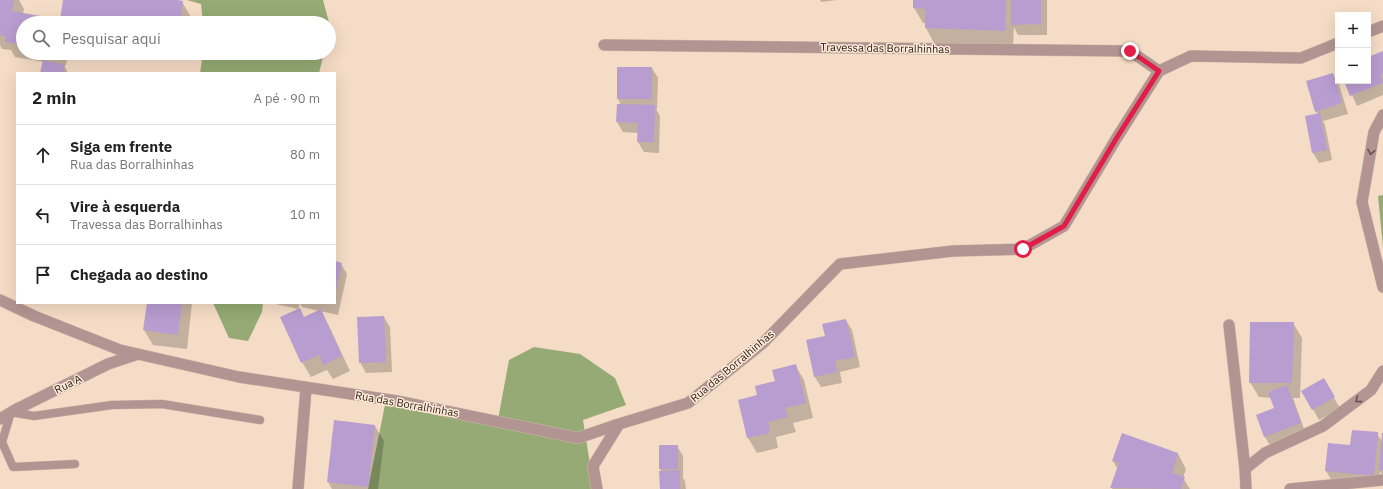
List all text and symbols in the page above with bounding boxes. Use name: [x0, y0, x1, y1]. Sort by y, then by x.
map controls: [1335, 12, 1371, 84]
button: +: [1335, 12, 1371, 48]
search box: [16, 16, 336, 60]
icon: search: [30, 27, 52, 49]
text: Pesquisar aqui: [62, 29, 161, 48]
street label: Travessa das Borralhinhas: [820, 40, 950, 56]
route end: [1121, 42, 1139, 60]
button: −: [1335, 48, 1371, 84]
text: 2 min: [32, 87, 76, 109]
text: A pé · 90 m: [254, 90, 320, 107]
text: Siga em frente: [70, 137, 172, 156]
icon: ahead: [32, 144, 54, 166]
text: 80 m: [290, 146, 320, 163]
one-way arrow: [1367, 149, 1375, 155]
text: Rua das Borralhinhas: [70, 156, 194, 173]
text: Vire à esquerda: [70, 197, 180, 216]
icon: left: [32, 204, 54, 226]
text: 10 m: [290, 206, 320, 223]
text: Travessa das Borralhinhas: [70, 216, 223, 233]
route start: [1014, 240, 1032, 258]
icon: arrive: [32, 264, 54, 286]
text: Chegada ao destino: [70, 265, 208, 284]
street label: Rua das Borralhinhas: [687, 327, 777, 405]
street label: Rua A: [52, 371, 84, 397]
street label: Rua das Borralhinhas: [354, 388, 460, 420]
one-way arrow: [1355, 395, 1362, 402]

